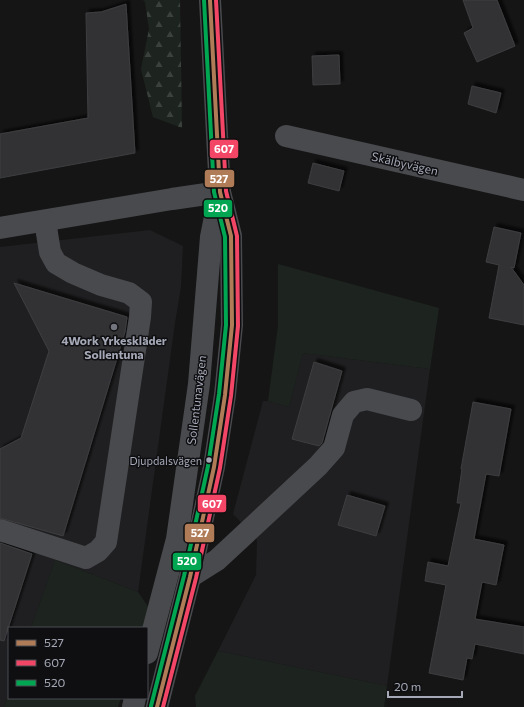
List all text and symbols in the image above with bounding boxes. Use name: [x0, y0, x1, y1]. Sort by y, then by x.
line badge: 607: [209, 139, 239, 159]
text: 607: [214, 142, 234, 155]
street label: Skälbyvägen: [370, 149, 440, 177]
line badge: 527: [204, 169, 235, 188]
text: 527: [210, 172, 228, 185]
line badge: 520: [203, 199, 233, 218]
text: 520: [208, 201, 228, 214]
marker: 4Work Yrkeskläder Sollentuna: [109, 322, 119, 332]
place label: 4Work Yrkeskläder Sollentuna: [61, 333, 167, 361]
street label: Sollentunavägen: [184, 354, 208, 446]
place label: Djupdalsvägen: [129, 454, 202, 467]
marker: Djupdalsvägen: [204, 455, 214, 465]
line badge: 607: [197, 494, 227, 513]
text: 607: [202, 497, 222, 510]
line badge: 527: [184, 523, 215, 543]
text: 527: [191, 526, 209, 539]
line badge: 520: [172, 552, 202, 571]
text: 520: [177, 554, 197, 567]
legend: [8, 627, 148, 699]
text: 527: [44, 635, 64, 649]
text: 607: [44, 655, 65, 669]
scale bar: [388, 673, 462, 699]
text: 520: [44, 675, 66, 689]
text: 20 m: [394, 679, 421, 693]

